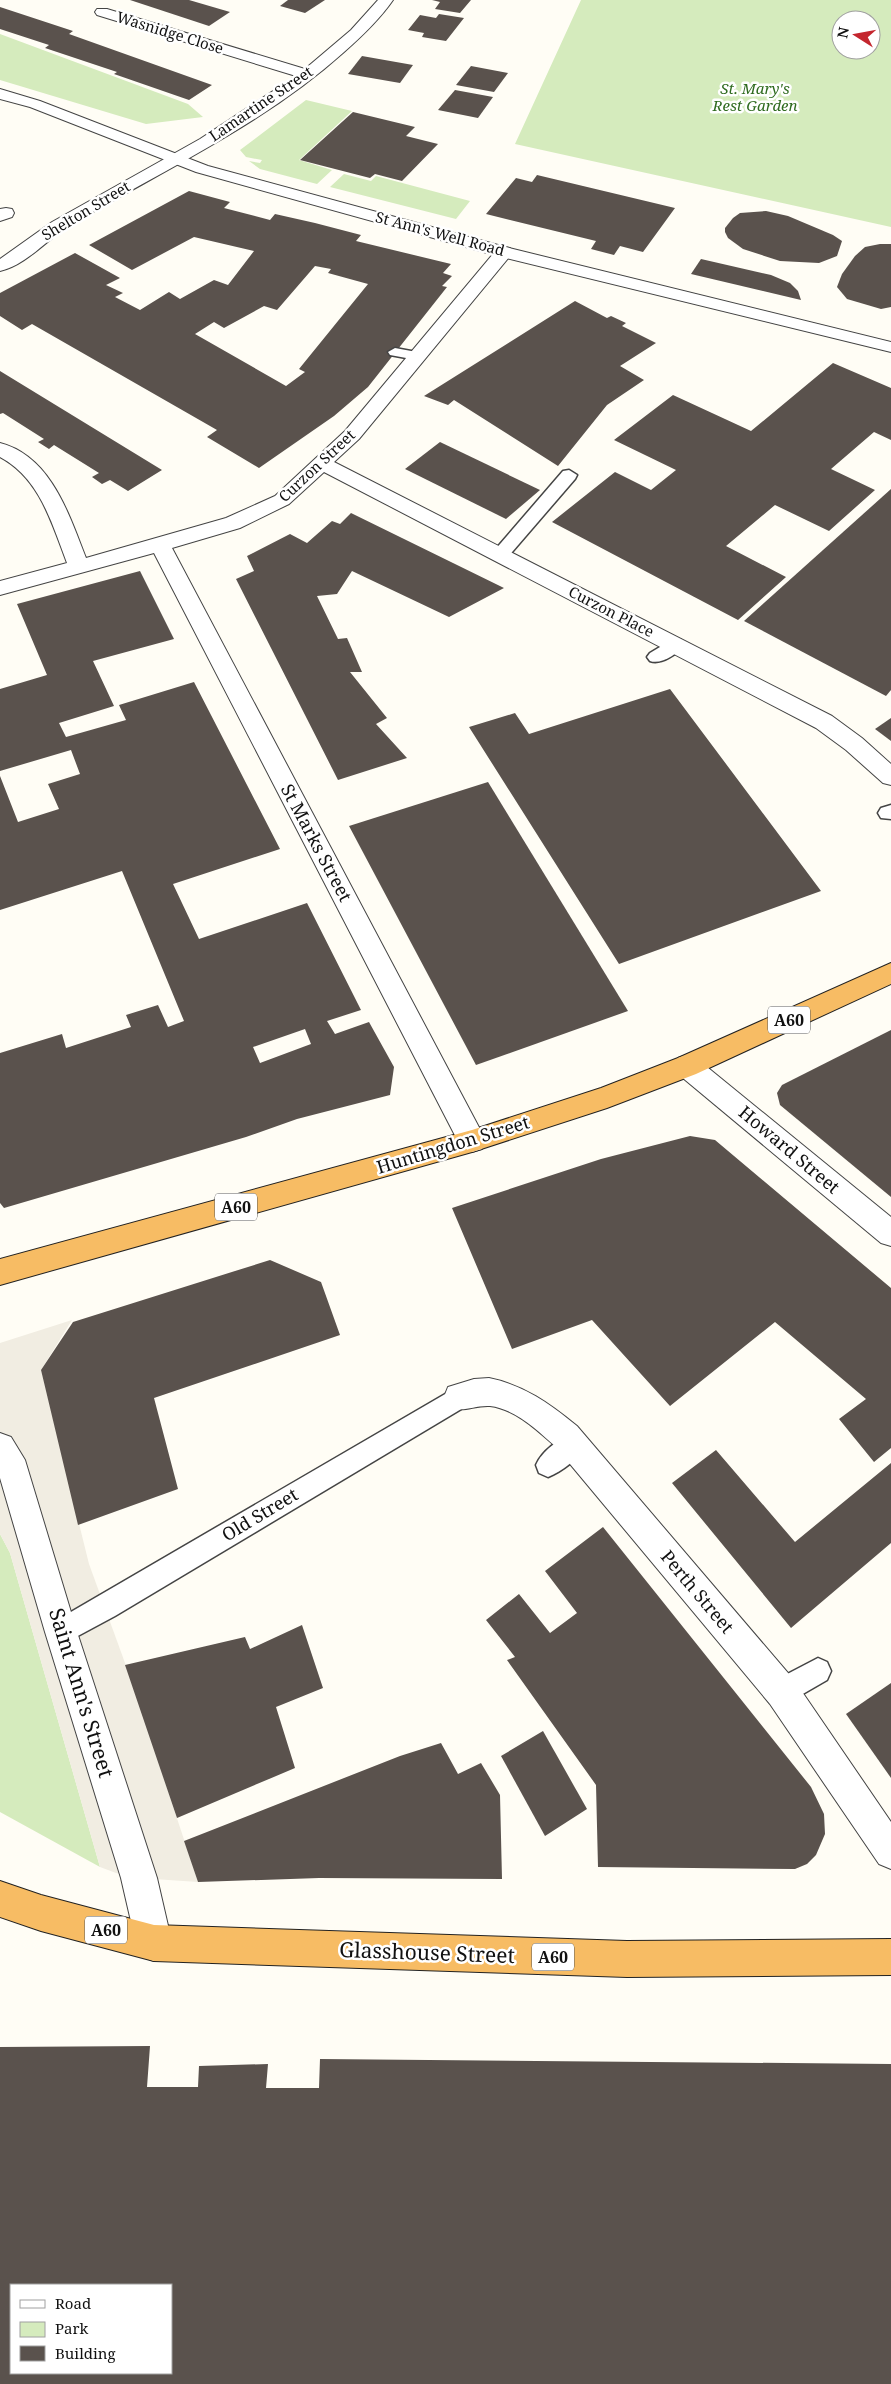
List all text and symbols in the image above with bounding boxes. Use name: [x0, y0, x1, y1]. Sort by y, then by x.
street label: Wasnidge Close: [114, 6, 226, 58]
north arrow: [831, 10, 881, 60]
text: N: [832, 25, 853, 40]
street label: Lamartine Street: [205, 61, 316, 145]
park label: St. Mary's Rest Garden: [712, 78, 797, 115]
street label: Shelton Street: [38, 176, 133, 244]
street label: St Ann's Well Road: [374, 206, 507, 260]
street label: Curzon Street: [274, 425, 359, 506]
street label: Curzon Place: [565, 581, 658, 641]
street label: St Marks Street: [276, 780, 358, 905]
road number: A60: [768, 1006, 810, 1034]
street label: Howard Street: [734, 1100, 845, 1199]
street label: Huntingdon Street: [373, 1109, 532, 1179]
road number: A60: [215, 1194, 257, 1220]
street label: Old Street: [217, 1482, 302, 1546]
street label: Perth Street: [656, 1545, 740, 1638]
street label: Saint Ann's Street: [43, 1605, 121, 1781]
road number: A60: [85, 1916, 127, 1944]
street label: Glasshouse Street: [339, 1935, 515, 1969]
road number: A60: [532, 1944, 574, 1970]
legend: [10, 2284, 172, 2374]
text: Road: [55, 2293, 91, 2313]
text: Park: [55, 2318, 89, 2338]
text: Building: [55, 2343, 116, 2363]

